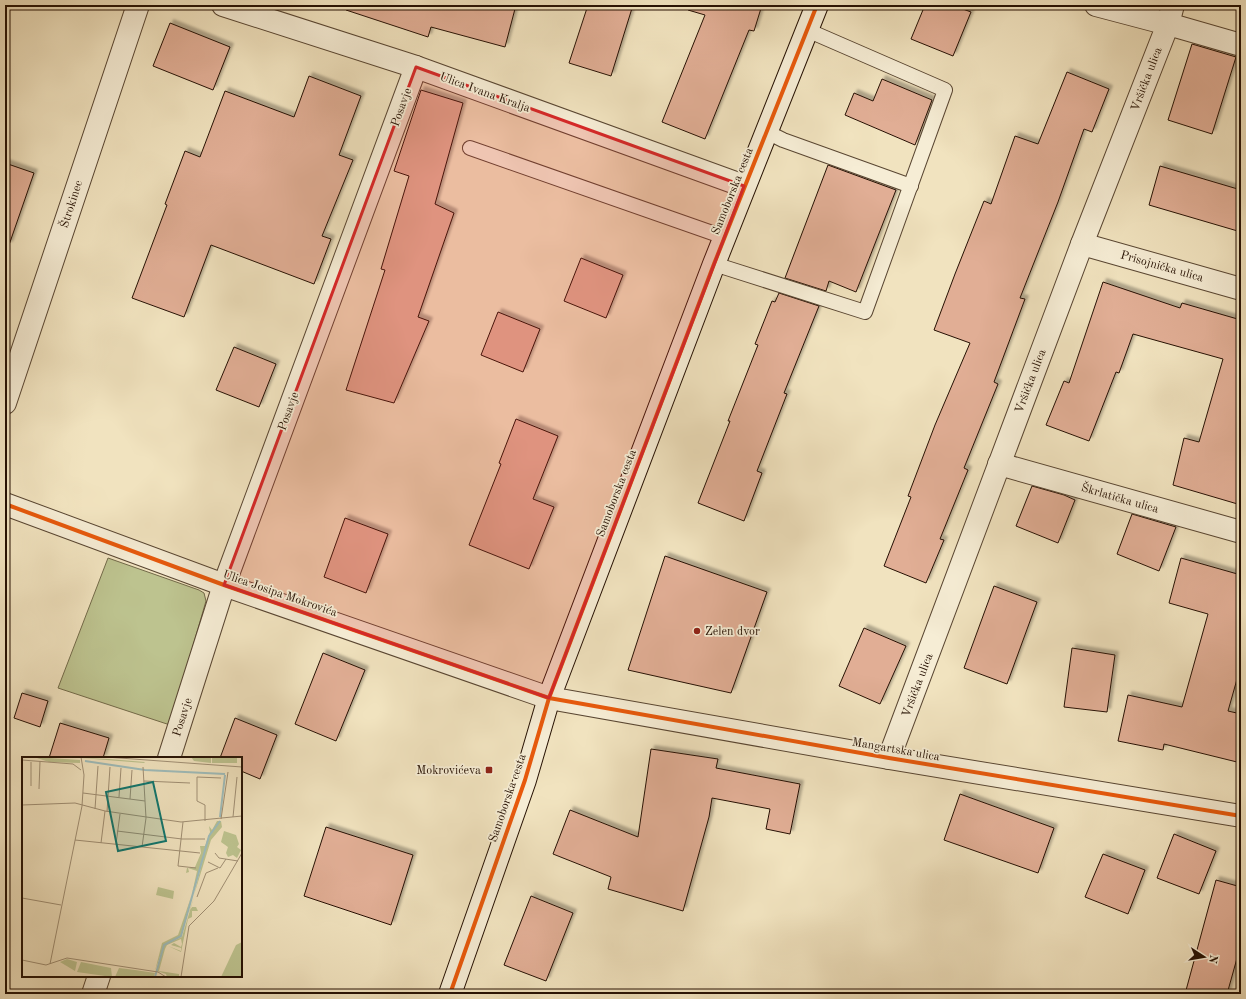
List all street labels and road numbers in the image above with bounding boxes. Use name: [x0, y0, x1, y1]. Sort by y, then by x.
street label: Vršička ulica: [1129, 46, 1165, 113]
street label: Ulica Ivana Kralja: [438, 71, 532, 115]
street label: Posavje: [389, 86, 415, 128]
street label: Samoborska cesta: [710, 146, 756, 237]
street label: Štrokinec: [55, 178, 85, 230]
street label: Prisojnička ulica: [1119, 249, 1205, 285]
street label: Vršička ulica: [1013, 348, 1049, 415]
street label: Posavje: [276, 390, 302, 432]
street label: Samoborska cesta: [595, 448, 639, 539]
street label: Škrlatička ulica: [1080, 478, 1161, 516]
street label: Ulica Josipa Mokrovića: [221, 569, 338, 619]
street label: Vršička ulica: [900, 652, 936, 719]
street label: Posavje: [171, 696, 195, 738]
street label: Mangartska ulica: [851, 736, 941, 764]
street label: Samoborska cesta: [487, 752, 529, 844]

